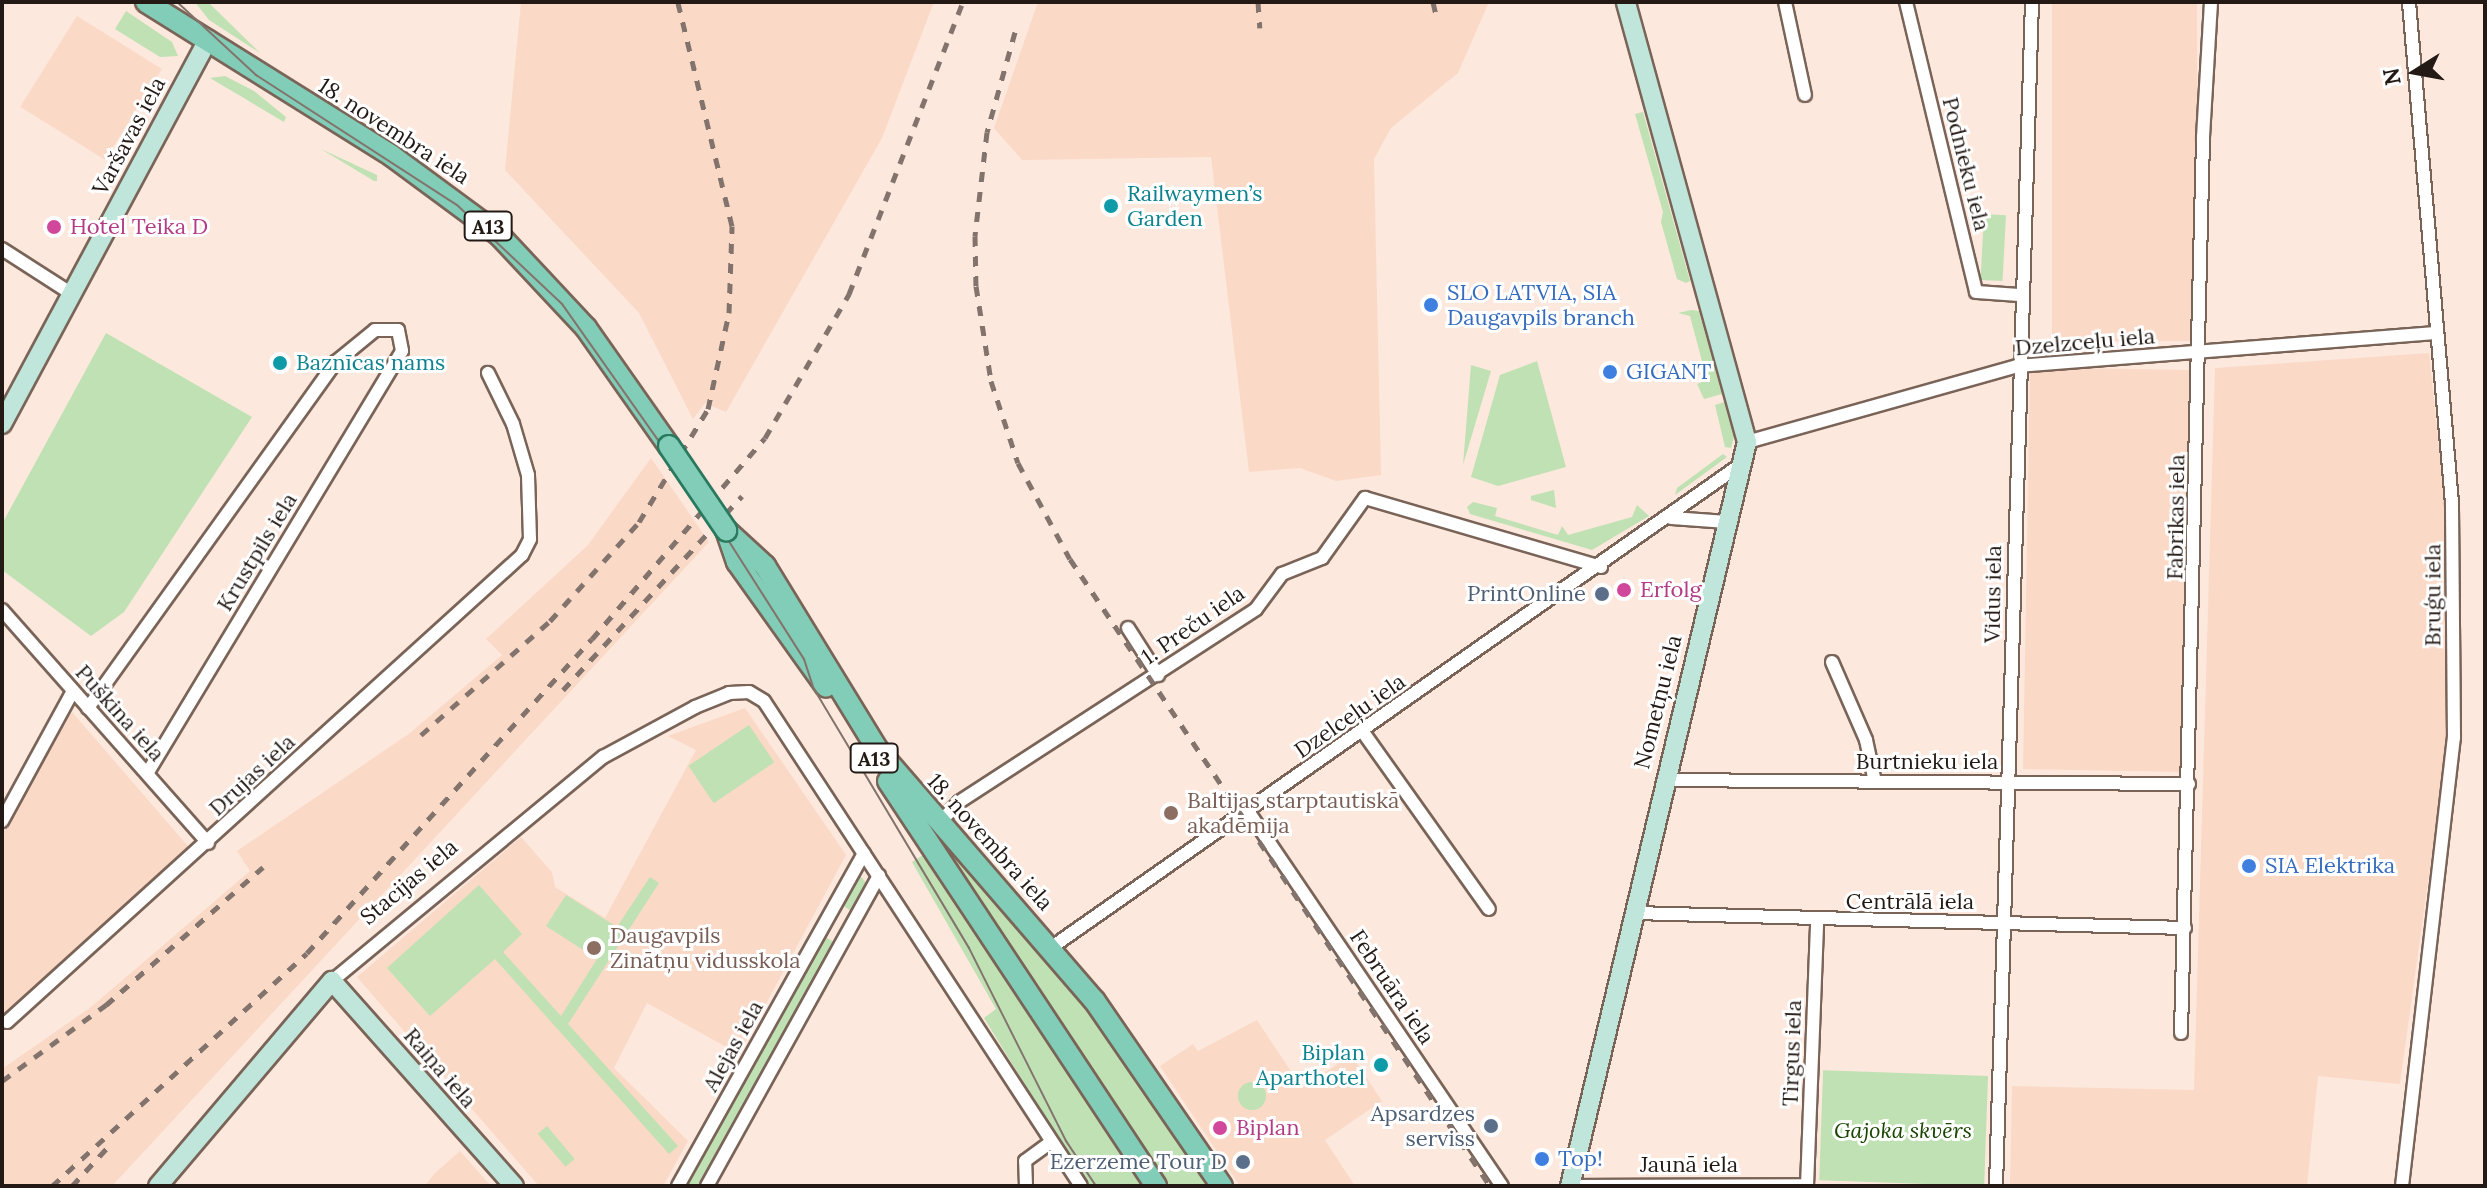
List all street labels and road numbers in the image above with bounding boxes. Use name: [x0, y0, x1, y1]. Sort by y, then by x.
street label: 18. novembra iela: [313, 72, 475, 190]
street label: Varšavas iela: [87, 73, 171, 199]
street label: Podnieku iela: [1937, 94, 1995, 234]
road number: A13: [462, 210, 514, 242]
street label: Dzelzceļu iela: [2014, 323, 2156, 361]
street label: Fabrikas iela: [2162, 454, 2190, 580]
street label: Krustpils iela: [211, 488, 303, 616]
street label: Bruģu iela: [2420, 544, 2446, 646]
street label: Vidus iela: [1979, 545, 2007, 643]
street label: 1. Preču iela: [1136, 580, 1250, 670]
street label: Nometņu iela: [1629, 632, 1687, 772]
street label: Puškina iela: [70, 659, 170, 767]
street label: Dzelceļu iela: [1289, 668, 1411, 764]
street label: Drujas iela: [204, 729, 300, 821]
road number: A13: [848, 742, 900, 774]
street label: Burtnieku iela: [1856, 749, 1998, 775]
street label: 18. novembra iela: [922, 768, 1058, 916]
street label: Stacijas iela: [355, 834, 463, 930]
street label: Centrālā iela: [1846, 889, 1974, 915]
street label: Februāra iela: [1344, 925, 1440, 1049]
street label: Alejas iela: [697, 996, 769, 1096]
street label: Tirgus iela: [1777, 999, 1807, 1107]
street label: Raiņa iela: [398, 1023, 482, 1113]
street label: Jaunā iela: [1640, 1152, 1738, 1178]

